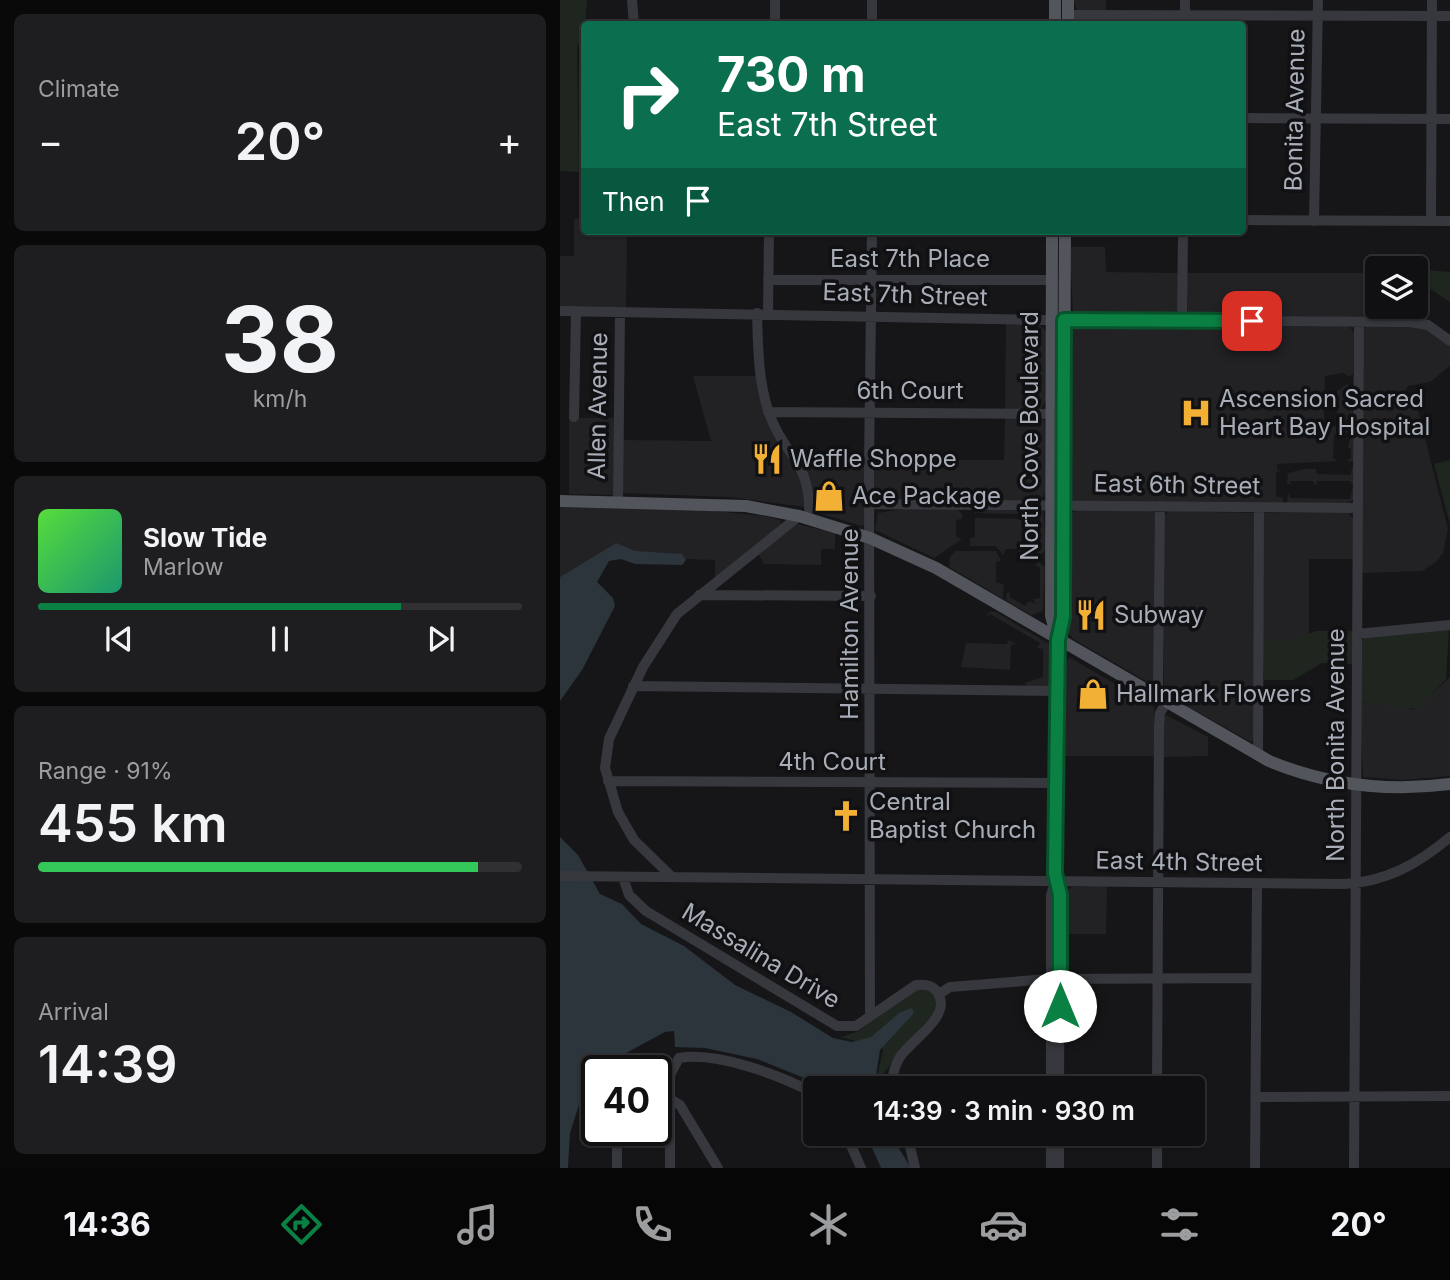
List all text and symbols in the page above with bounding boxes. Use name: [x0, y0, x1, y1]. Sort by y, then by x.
street label: Bonita Avenue: [1279, 28, 1310, 192]
text: 730 m: [717, 45, 866, 104]
icon: right: [602, 49, 693, 140]
text: Climate: [38, 75, 120, 103]
text: East 7th Street: [717, 105, 937, 144]
text: 20°: [235, 110, 325, 173]
text: −: [38, 118, 63, 164]
text: +: [497, 118, 522, 164]
icon: arrive: [679, 182, 717, 220]
text: Then: [602, 186, 665, 217]
street label: East 7th Place: [830, 244, 990, 273]
map controls: [1365, 256, 1428, 319]
button: layers: [1365, 256, 1428, 319]
street label: East 7th Street: [822, 277, 988, 312]
text: 38: [221, 284, 339, 394]
pin: [1222, 291, 1282, 351]
icon: arrive: [1233, 302, 1271, 340]
street label: North Cove Boulevard: [1015, 311, 1044, 561]
street label: Allen Avenue: [582, 332, 613, 480]
street label: 6th Court: [856, 376, 964, 405]
place label: Ascension Sacred Heart Bay Hospital: [1219, 384, 1430, 441]
text: km/h: [253, 385, 307, 413]
hospital icon: Ascension Sacred Heart Bay Hospital: [1179, 396, 1213, 430]
restaurant icon: Waffle Shoppe: [750, 442, 784, 476]
place label: Waffle Shoppe: [790, 444, 957, 473]
street label: East 6th Street: [1093, 469, 1261, 500]
shop icon: Ace Package: [812, 479, 846, 513]
place label: Ace Package: [852, 481, 1001, 510]
text: Slow Tide: [143, 522, 267, 553]
street label: Hamilton Avenue: [835, 528, 864, 720]
text: Marlow: [143, 553, 223, 581]
restaurant icon: Subway: [1074, 598, 1108, 632]
place label: Subway: [1114, 600, 1204, 629]
icon: previous: [100, 620, 138, 658]
icon: pause: [261, 620, 299, 658]
icon: next: [422, 620, 460, 658]
street label: North Bonita Avenue: [1321, 628, 1350, 862]
shop icon: Hallmark Flowers: [1076, 677, 1110, 711]
place label: Hallmark Flowers: [1116, 679, 1312, 708]
street label: 4th Court: [778, 747, 886, 776]
text: Range · 91%: [38, 757, 172, 785]
place label: Central Baptist Church: [869, 787, 1036, 844]
text: 455 km: [38, 792, 228, 855]
church icon: Central Baptist Church: [829, 799, 863, 833]
street label: East 4th Street: [1095, 846, 1263, 877]
street label: Massalina Drive: [677, 897, 846, 1014]
position arrow: [1023, 969, 1097, 1043]
text: Arrival: [38, 998, 109, 1026]
text: 14:39: [38, 1033, 178, 1096]
speed limit sign: 40: [581, 1055, 672, 1146]
text: 14:39 · 3 min · 930 m: [873, 1095, 1135, 1126]
icon: directions: [277, 1200, 326, 1249]
icon: music: [453, 1200, 502, 1249]
icon: phone: [628, 1200, 677, 1249]
icon: climate: [804, 1200, 853, 1249]
icon: car: [979, 1200, 1028, 1249]
icon: filters: [1155, 1200, 1204, 1249]
text: 14:36: [63, 1205, 151, 1244]
text: 20°: [1330, 1205, 1387, 1244]

